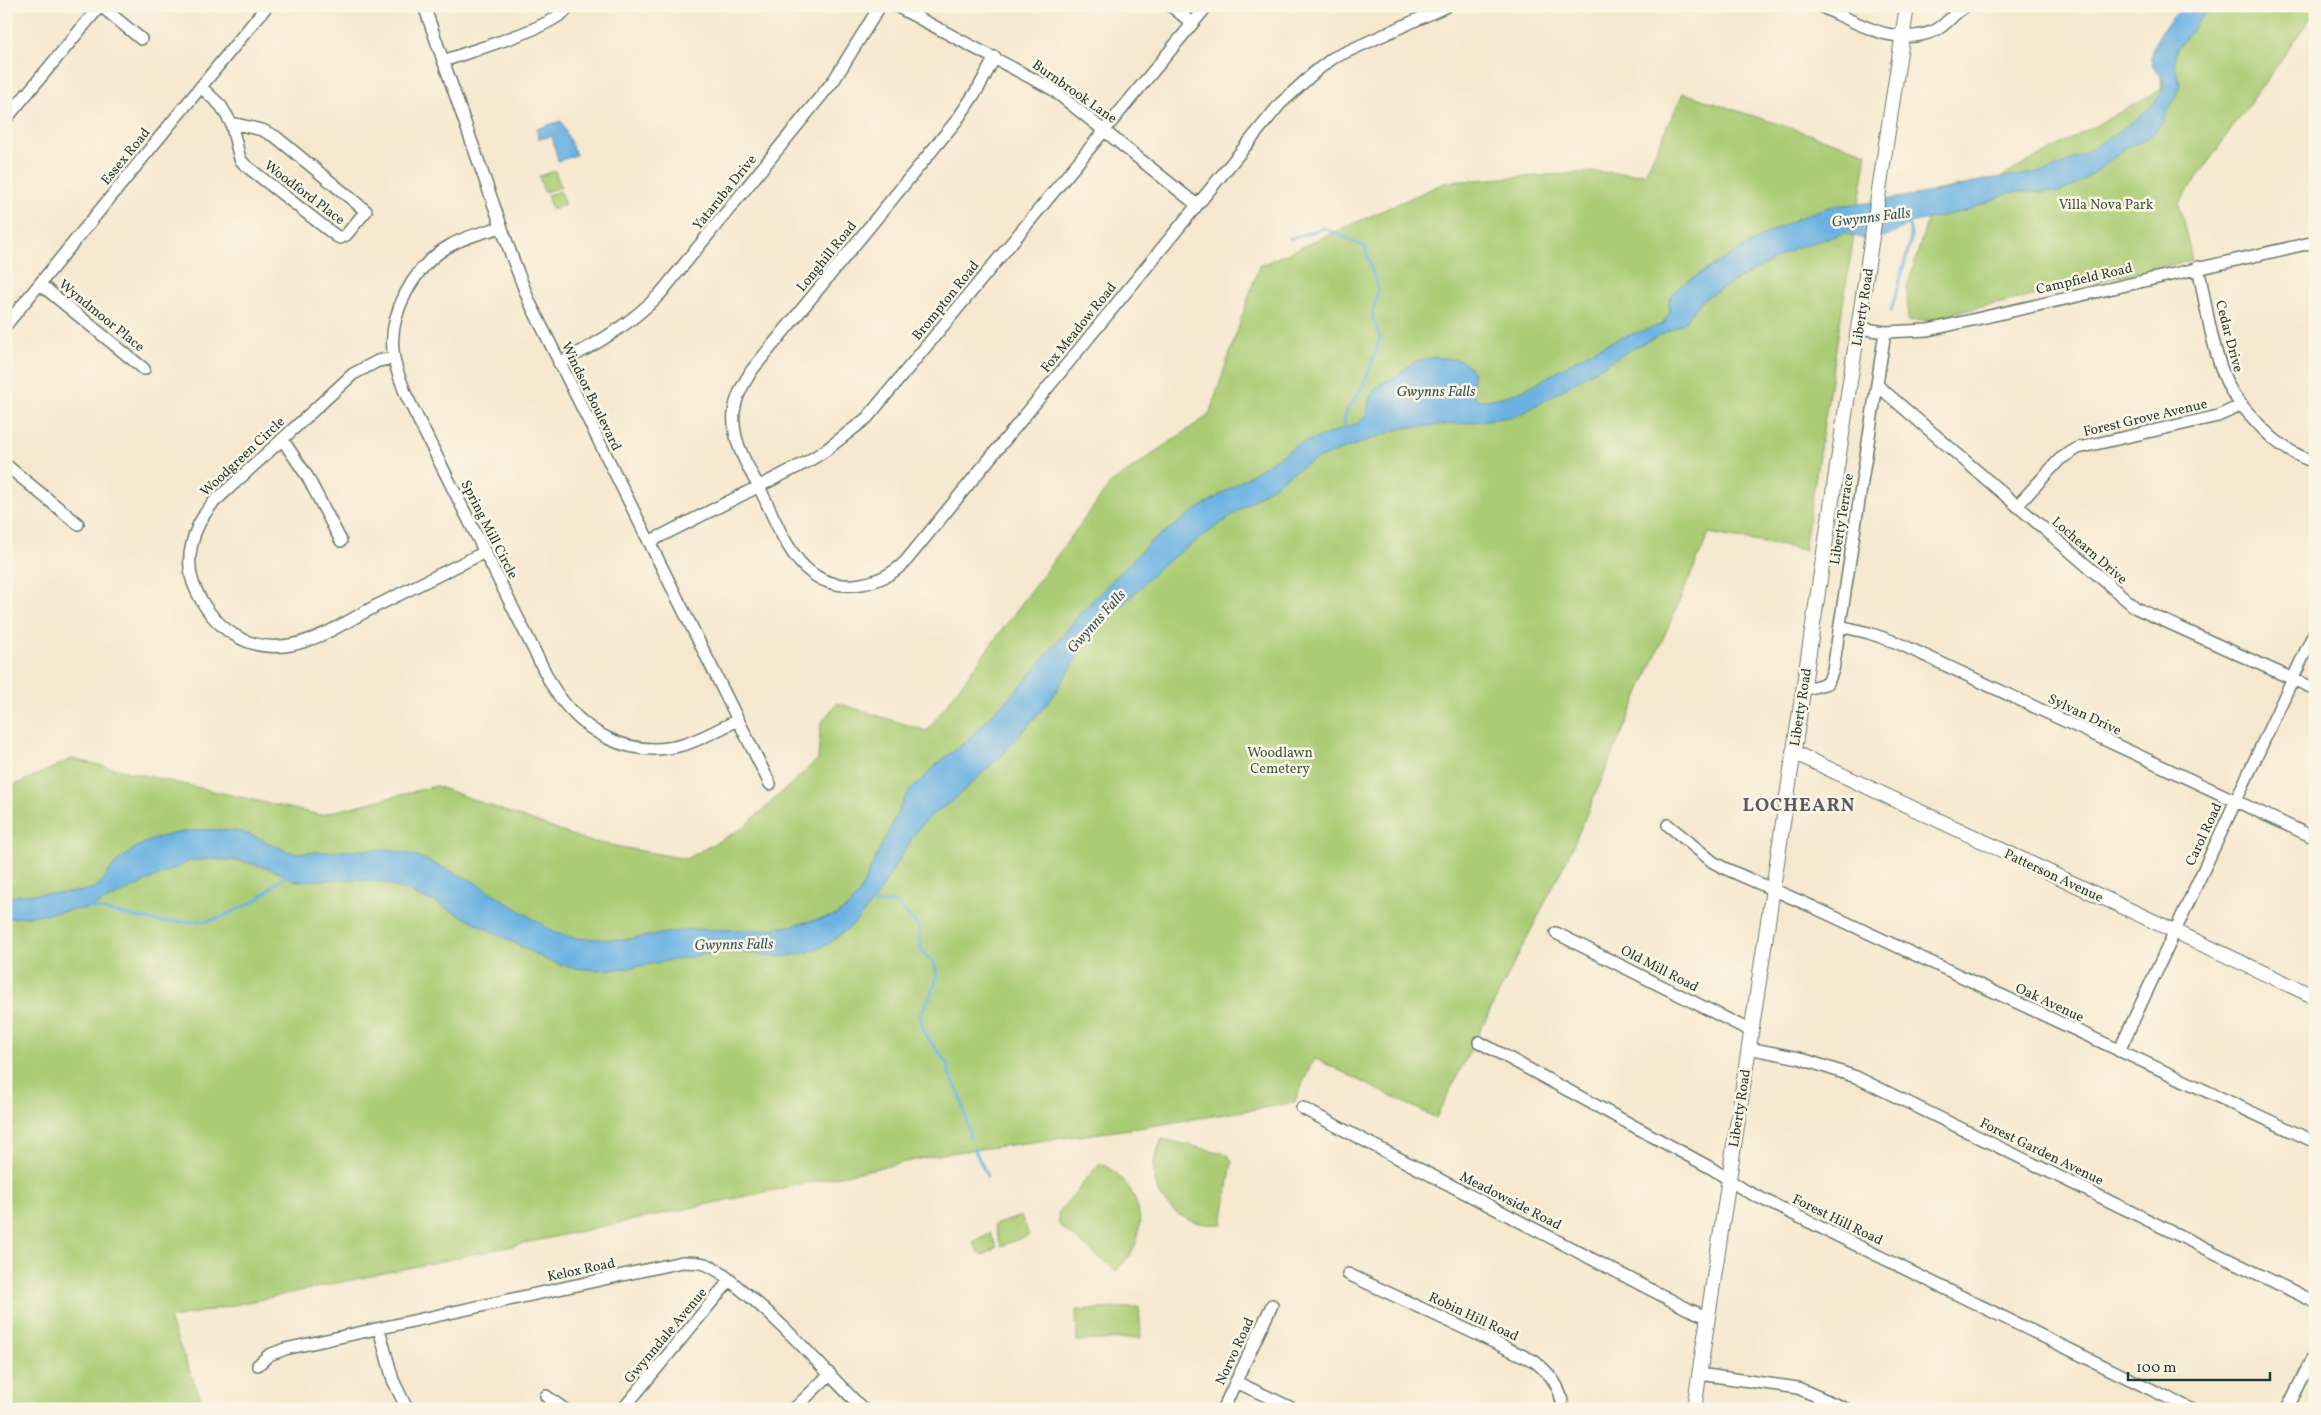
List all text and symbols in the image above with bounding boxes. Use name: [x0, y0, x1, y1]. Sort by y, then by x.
street label: Burnbrook Lane: [1028, 56, 1121, 129]
street label: Essex Road: [97, 124, 155, 190]
street label: Yataruba Drive: [689, 151, 762, 235]
street label: Woodford Place: [260, 157, 349, 230]
park label: Villa Nova Park: [2059, 196, 2154, 215]
water label: Gwynns Falls: [1831, 203, 1912, 234]
street label: Longhill Road: [793, 217, 862, 296]
street label: Brompton Road: [908, 257, 984, 345]
street label: Campfield Road: [2034, 259, 2135, 300]
street label: Liberty Road: [1848, 267, 1879, 348]
street label: Wyndmoor Place: [54, 276, 148, 357]
street label: Fox Meadow Road: [1037, 279, 1121, 377]
street label: Cedar Drive: [2210, 298, 2247, 375]
street label: Windsor Boulevard: [556, 339, 625, 454]
water label: Gwynns Falls: [1396, 382, 1476, 403]
street label: Forest Grove Avenue: [2081, 395, 2210, 442]
street label: Woodgreen Circle: [197, 413, 290, 501]
street label: Liberty Terrace: [1826, 472, 1859, 566]
street label: Spring Mill Circle: [456, 477, 522, 583]
street label: Lochearn Drive: [2047, 513, 2131, 589]
water label: Gwynns Falls: [1063, 585, 1132, 658]
street label: Liberty Road: [1786, 667, 1817, 748]
street label: Sylvan Drive: [2044, 690, 2125, 741]
park label: Woodlawn Cemetery: [1247, 744, 1313, 779]
district label: LOCHEARN: [1742, 793, 1856, 819]
street label: Carol Road: [2181, 800, 2227, 869]
street label: Patterson Avenue: [2001, 845, 2106, 908]
water label: Gwynns Falls: [694, 934, 774, 957]
street label: Old Mill Road: [1617, 942, 1702, 997]
street label: Oak Avenue: [2012, 979, 2087, 1028]
street label: Liberty Road: [1725, 1068, 1756, 1149]
street label: Forest Garden Avenue: [1976, 1114, 2107, 1191]
street label: Meadowside Road: [1456, 1168, 1564, 1235]
street label: Forest Hill Road: [1789, 1190, 1886, 1250]
street label: Kelox Road: [546, 1254, 617, 1287]
street label: Gwynndale Avenue: [620, 1284, 712, 1388]
street label: Robin Hill Road: [1425, 1288, 1522, 1347]
street label: Norvo Road: [1211, 1315, 1259, 1389]
scale bar: [2128, 1350, 2271, 1382]
text: 100 m: [2136, 1358, 2176, 1379]

